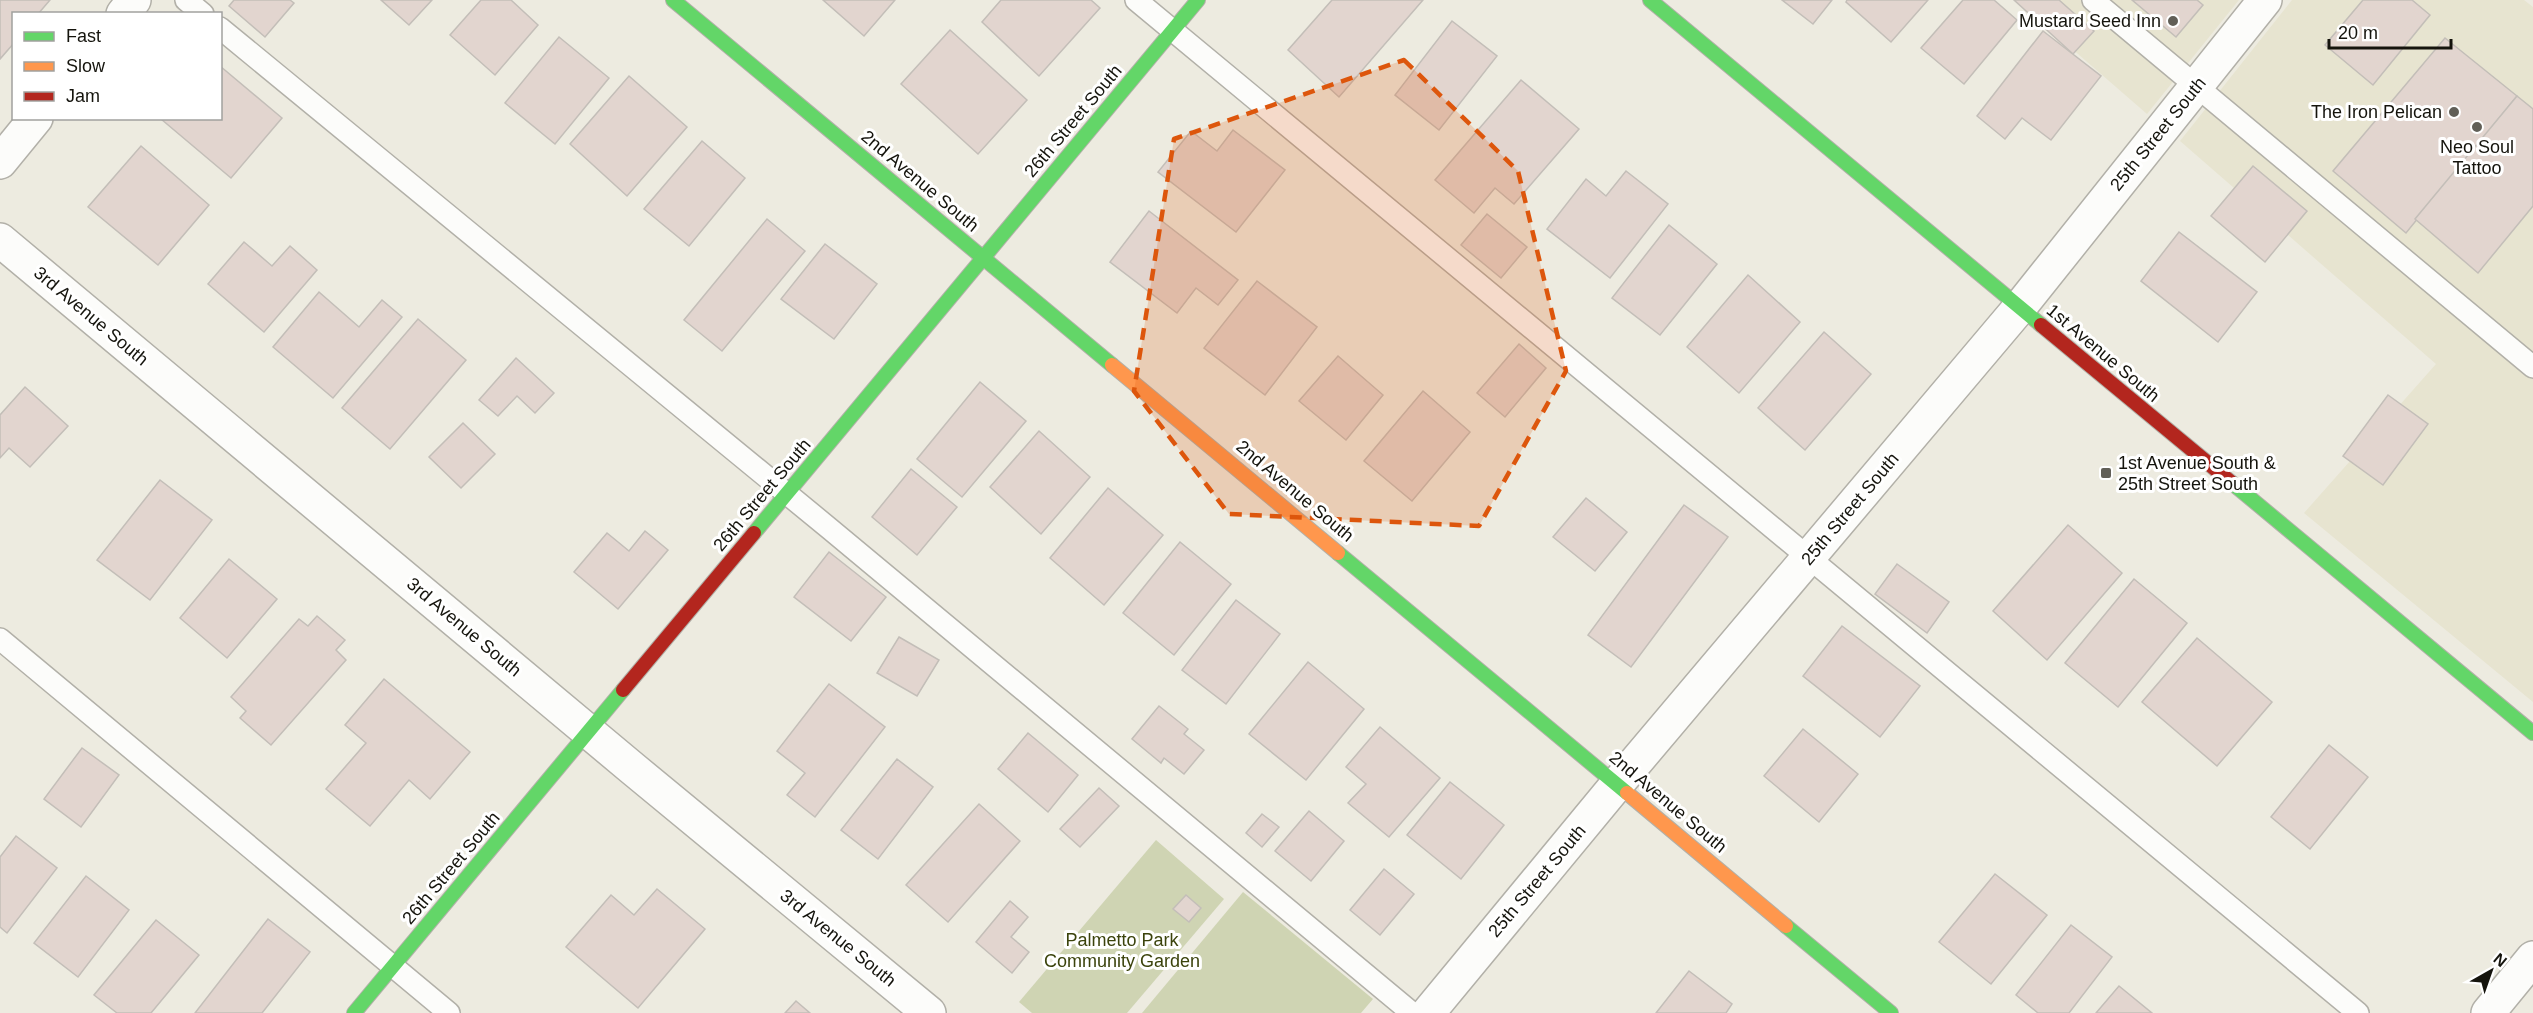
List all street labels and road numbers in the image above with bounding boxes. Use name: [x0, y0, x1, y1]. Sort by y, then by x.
street label: 26th Street South: [1020, 61, 1126, 181]
street label: 25th Street South: [2106, 73, 2210, 195]
street label: 2nd Avenue South: [857, 126, 983, 236]
street label: 3rd Avenue South: [30, 262, 152, 370]
street label: 1st Avenue South: [2043, 300, 2163, 406]
street label: 26th Street South: [709, 435, 815, 555]
street label: 2nd Avenue South: [1232, 436, 1358, 546]
street label: 25th Street South: [1797, 449, 1903, 569]
street label: 3rd Avenue South: [403, 573, 525, 681]
street label: 2nd Avenue South: [1605, 747, 1731, 857]
street label: 26th Street South: [398, 808, 504, 928]
street label: 25th Street South: [1484, 821, 1590, 941]
street label: 3rd Avenue South: [776, 885, 900, 991]

